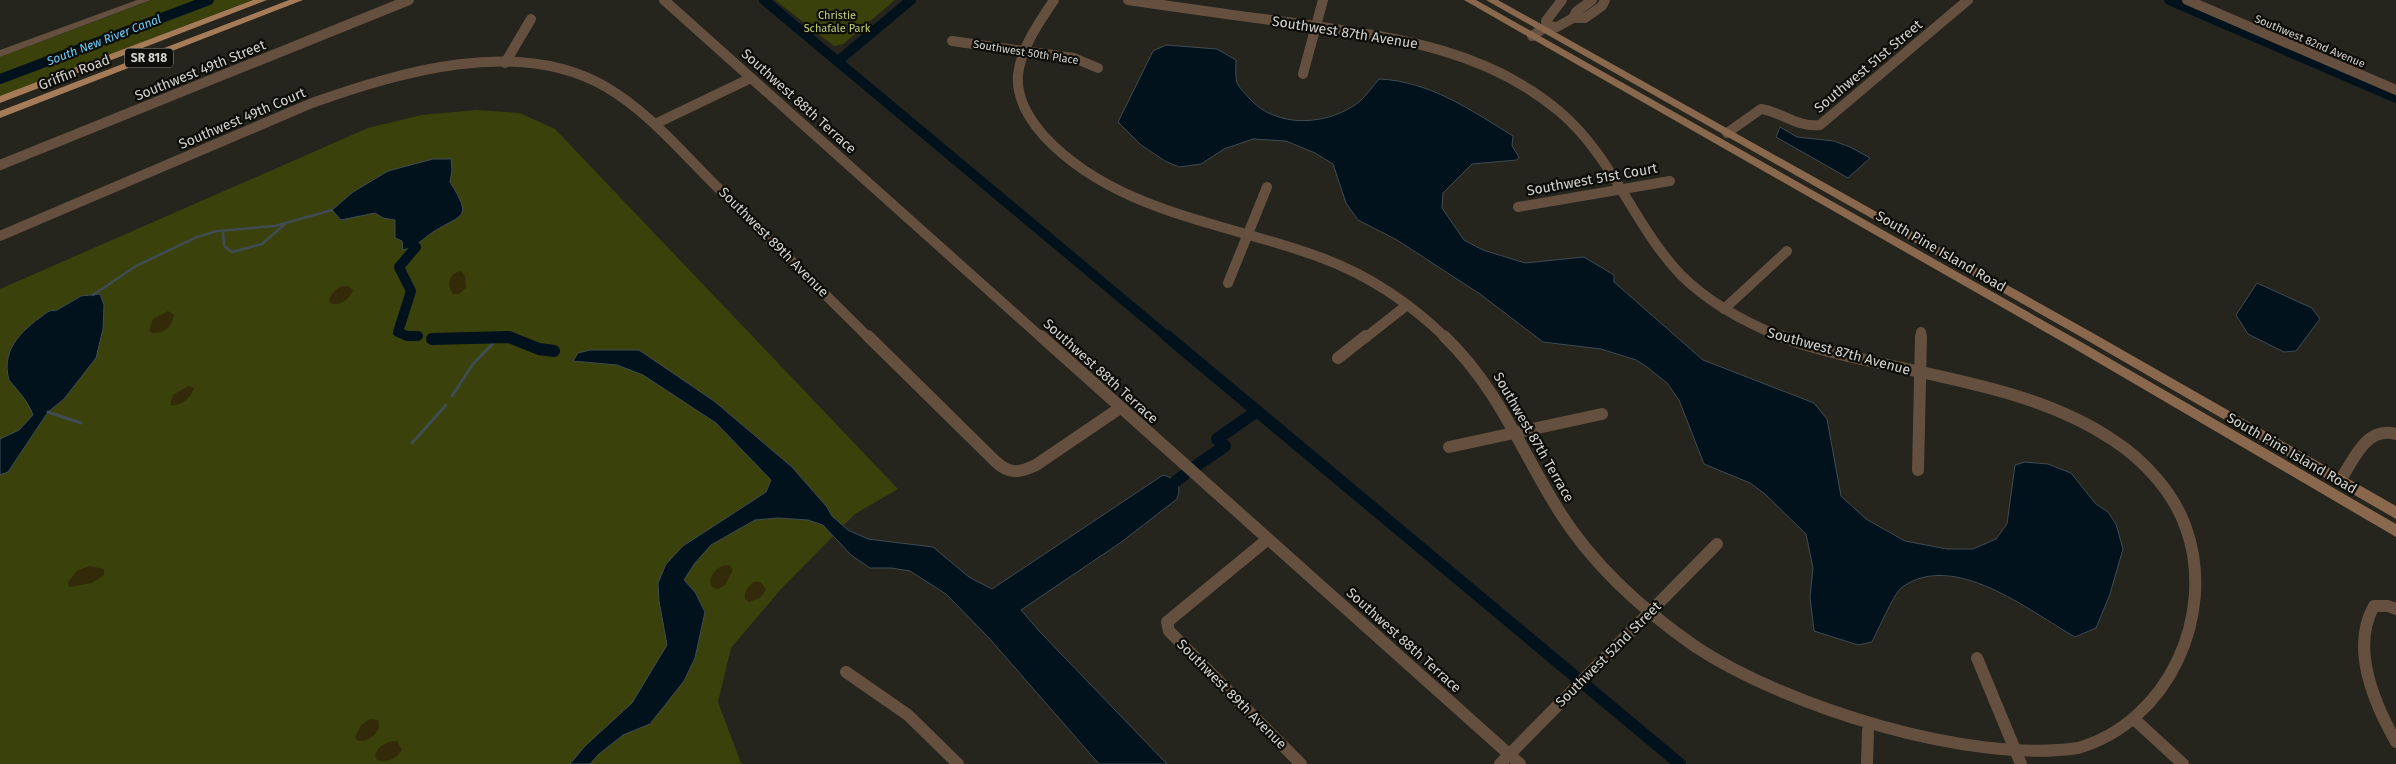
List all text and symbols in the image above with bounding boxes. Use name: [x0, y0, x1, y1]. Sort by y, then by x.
park label: Christie Schafale Park: [804, 9, 871, 35]
water label: South New River Canal: [44, 12, 163, 69]
street label: Southwest 82nd Avenue: [2252, 12, 2367, 71]
street label: Southwest 87th Avenue: [1271, 13, 1419, 52]
street label: Southwest 51st Street: [1811, 16, 1927, 117]
street label: Southwest 49th Street: [132, 36, 269, 105]
street label: Southwest 50th Place: [972, 38, 1080, 67]
street label: Southwest 88th Terrace: [738, 45, 860, 157]
road number: SR 818: [125, 48, 173, 68]
street label: Griffin Road: [36, 51, 112, 94]
street label: Southwest 49th Court: [176, 84, 309, 153]
street label: Southwest 51st Court: [1526, 159, 1660, 199]
street label: Southwest 89th Avenue: [715, 184, 832, 301]
street label: South Pine Island Road: [1873, 207, 2009, 296]
street label: Southwest 88th Terrace: [1040, 315, 1162, 427]
street label: Southwest 87th Avenue: [1766, 324, 1912, 379]
street label: Southwest 87th Terrace: [1489, 369, 1578, 505]
street label: South Pine Island Road: [2224, 409, 2360, 498]
street label: Southwest 88th Terrace: [1343, 584, 1465, 696]
street label: Southwest 52nd Street: [1552, 597, 1665, 711]
street label: Southwest 89th Avenue: [1173, 636, 1290, 753]

